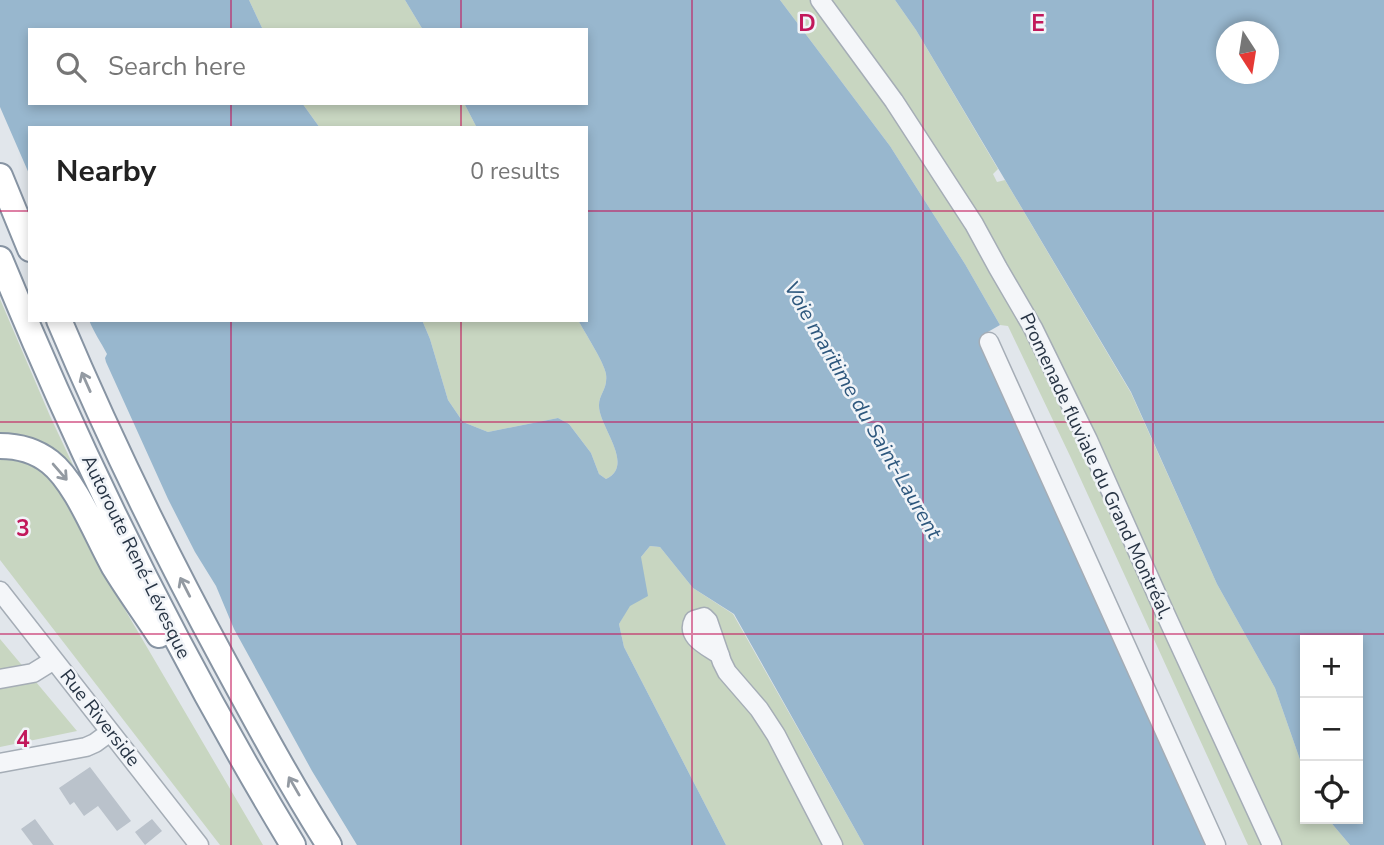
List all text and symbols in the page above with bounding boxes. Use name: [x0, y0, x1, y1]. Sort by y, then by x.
text: D: [798, 8, 816, 39]
text: E: [1031, 8, 1045, 39]
north arrow: [1216, 21, 1279, 84]
search box: [28, 28, 588, 105]
icon: search: [52, 48, 90, 86]
text: Search here: [108, 49, 246, 84]
text: Nearby: [56, 151, 156, 192]
text: 0 results: [470, 156, 560, 187]
water label: Voie maritime du Saint-Laurent: [778, 276, 949, 544]
street label: Promenade fluviale du Grand Montréal,: [1013, 309, 1179, 623]
one-way arrow: [79, 372, 92, 393]
street label: Autoroute René-Lévesque: [75, 451, 197, 663]
one-way arrow: [52, 463, 68, 481]
text: 3: [16, 513, 30, 544]
one-way arrow: [177, 577, 191, 598]
map controls: [1300, 635, 1363, 824]
button: +: [1300, 635, 1363, 698]
street label: Rue Riverside: [54, 664, 146, 772]
button: −: [1300, 698, 1363, 761]
text: 4: [16, 724, 30, 755]
button: locate: [1300, 761, 1363, 824]
one-way arrow: [287, 777, 301, 797]

